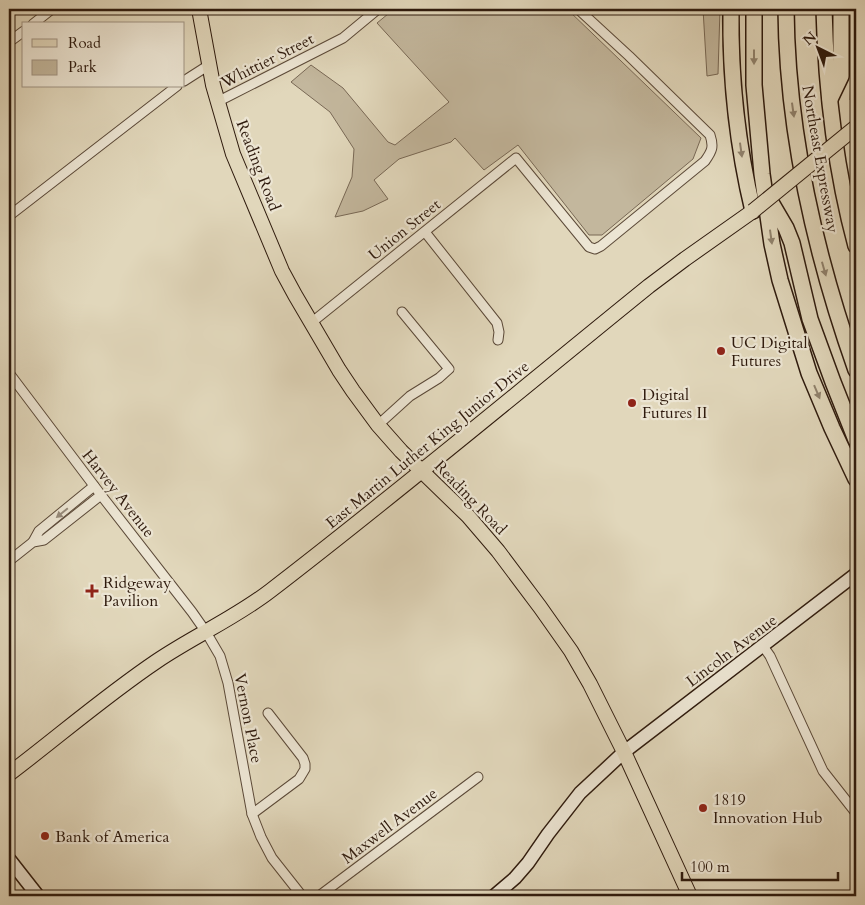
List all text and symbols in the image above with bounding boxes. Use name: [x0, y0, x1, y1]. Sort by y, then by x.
legend: [22, 22, 185, 88]
north arrow: [792, 22, 842, 72]
street label: Whittier Street: [216, 28, 318, 94]
text: N: [799, 28, 821, 50]
text: Road: [68, 33, 101, 53]
one-way arrow: [750, 50, 758, 66]
text: Park: [68, 57, 97, 77]
street label: Northeast Expressway: [796, 84, 844, 235]
one-way arrow: [789, 102, 797, 118]
street label: Reading Road: [231, 117, 286, 214]
one-way arrow: [737, 142, 745, 158]
street label: Union Street: [364, 194, 445, 266]
one-way arrow: [767, 229, 775, 245]
one-way arrow: [821, 262, 829, 277]
place label: UC Digital Futures: [731, 332, 808, 372]
marker: UC Digital Futures: [715, 345, 727, 357]
street label: East Martin Luther King Junior Drive: [321, 356, 534, 534]
place label: Digital Futures II: [642, 384, 707, 424]
one-way arrow: [813, 385, 821, 399]
marker: Digital Futures II: [626, 397, 638, 409]
street label: Harvey Avenue: [77, 445, 160, 542]
street label: Reading Road: [429, 456, 512, 540]
one-way arrow: [56, 507, 69, 518]
place label: Ridgeway Pavilion: [103, 572, 172, 612]
marker: Ridgeway Pavilion: [85, 584, 99, 598]
street label: Lincoln Avenue: [682, 609, 782, 692]
street label: Vernon Place: [229, 671, 267, 765]
street label: Maxwell Avenue: [337, 783, 442, 869]
place label: 1819 Innovation Hub: [713, 789, 823, 829]
marker: 1819 Innovation Hub: [697, 802, 709, 814]
place label: Bank of America: [55, 826, 169, 848]
marker: Bank of America: [39, 830, 51, 842]
scale bar: [682, 850, 839, 882]
text: 100 m: [690, 857, 730, 877]

